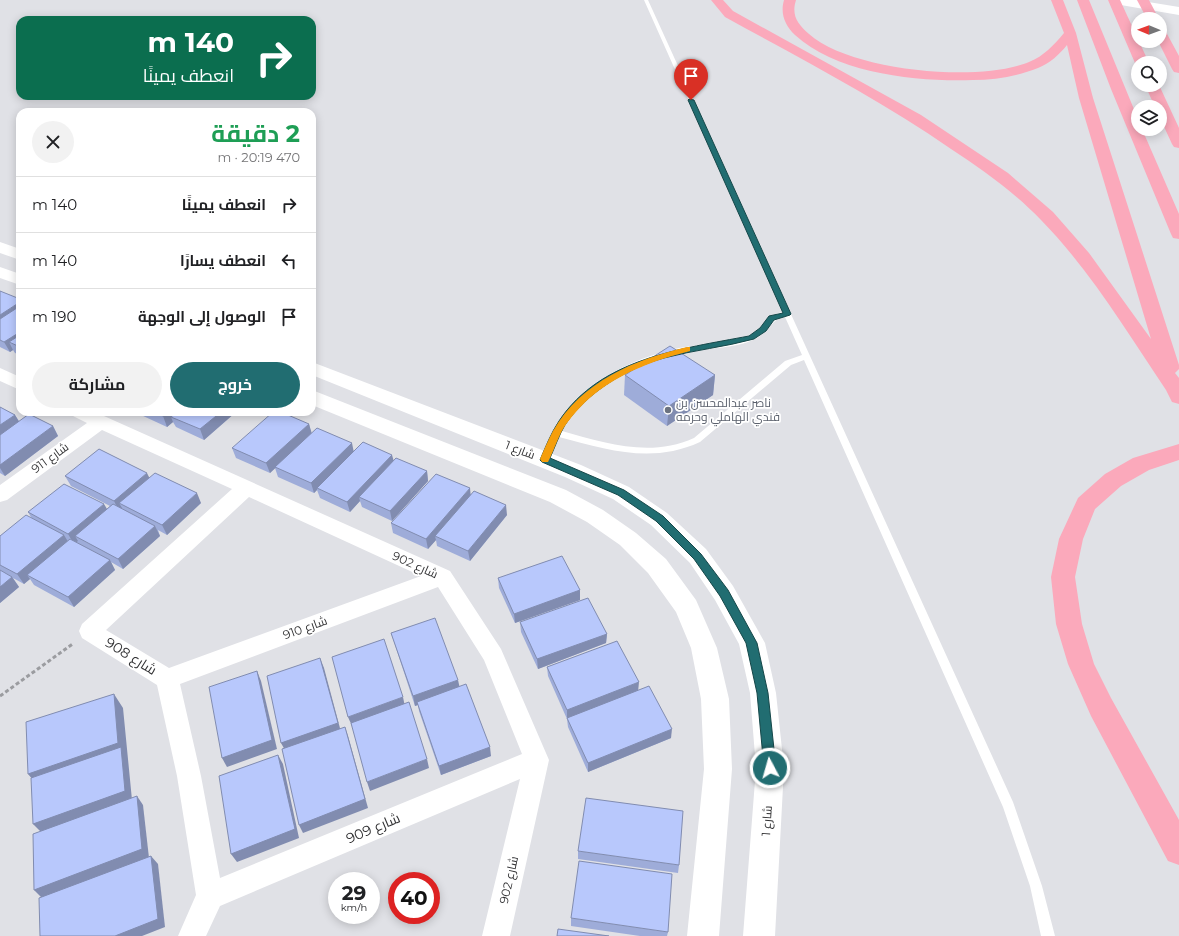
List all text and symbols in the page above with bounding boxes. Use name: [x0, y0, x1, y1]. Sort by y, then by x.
north arrow: [1131, 12, 1167, 48]
map controls: [1131, 12, 1167, 136]
text: 140 m: [147, 25, 234, 59]
icon: right: [248, 32, 300, 84]
button: search: [1131, 56, 1167, 92]
pin: [674, 59, 708, 100]
text: انعطف يمينًا: [143, 65, 234, 87]
icon: arrive: [680, 65, 702, 87]
button: layers: [1131, 100, 1167, 136]
text: 2 دقيقة: [211, 119, 300, 148]
button: close: [32, 121, 74, 163]
text: 470 m · 20:19: [217, 149, 300, 165]
icon: right: [278, 194, 300, 216]
text: 140 m: [32, 195, 77, 214]
text: انعطف يمينًا: [182, 195, 266, 214]
icon: left: [278, 250, 300, 272]
text: 140 m: [32, 251, 77, 270]
text: انعطف يسارًا: [180, 251, 266, 270]
icon: arrive: [278, 306, 300, 328]
text: 190 m: [32, 307, 76, 326]
text: الوصول إلى الوجهة: [138, 307, 266, 326]
button: مشاركة: [32, 362, 162, 408]
button: خروج: [170, 362, 300, 408]
place label: ناصر عبدالمحسن بن فندي الهاملي وحرمه: [676, 395, 780, 427]
marker: ناصر عبدالمحسن بن فندي الهاملي وحرمه: [663, 405, 673, 415]
street label: شارع 1: [503, 437, 537, 463]
street label: شارع 911: [28, 439, 72, 477]
street label: شارع 902: [390, 548, 440, 582]
street label: شارع 910: [281, 613, 329, 643]
street label: شارع 908: [102, 633, 160, 679]
position arrow: [749, 747, 791, 789]
street label: شارع 1: [758, 805, 776, 837]
street label: شارع 909: [343, 809, 403, 847]
street label: شارع 902: [496, 855, 522, 905]
speed limit sign: 40: [388, 872, 440, 924]
text: 29: [342, 881, 366, 905]
text: km/h: [341, 901, 367, 914]

